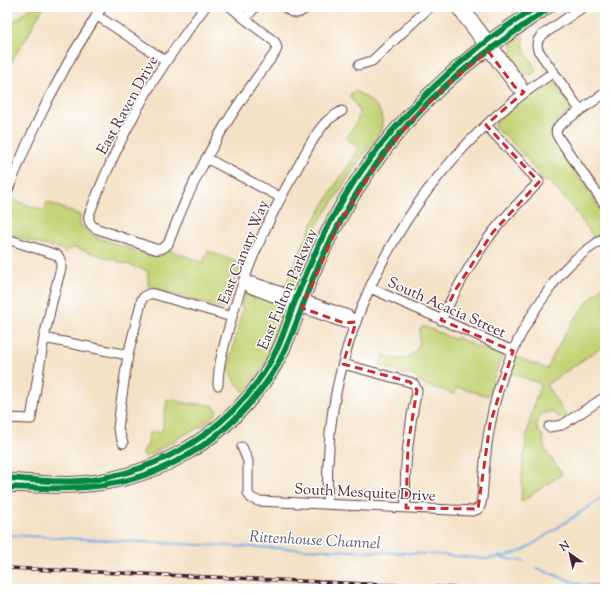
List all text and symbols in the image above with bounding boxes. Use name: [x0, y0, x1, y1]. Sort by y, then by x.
street label: East Raven Drive: [92, 52, 164, 159]
street label: East Canary Way: [214, 197, 275, 308]
street label: East Fulton Parkway: [253, 225, 324, 354]
street label: South Acacia Street: [384, 273, 509, 344]
street label: South Mesquite Drive: [294, 479, 436, 508]
water label: Rittenhouse Channel: [249, 527, 381, 556]
north arrow: [550, 534, 590, 574]
text: N: [556, 537, 573, 556]

